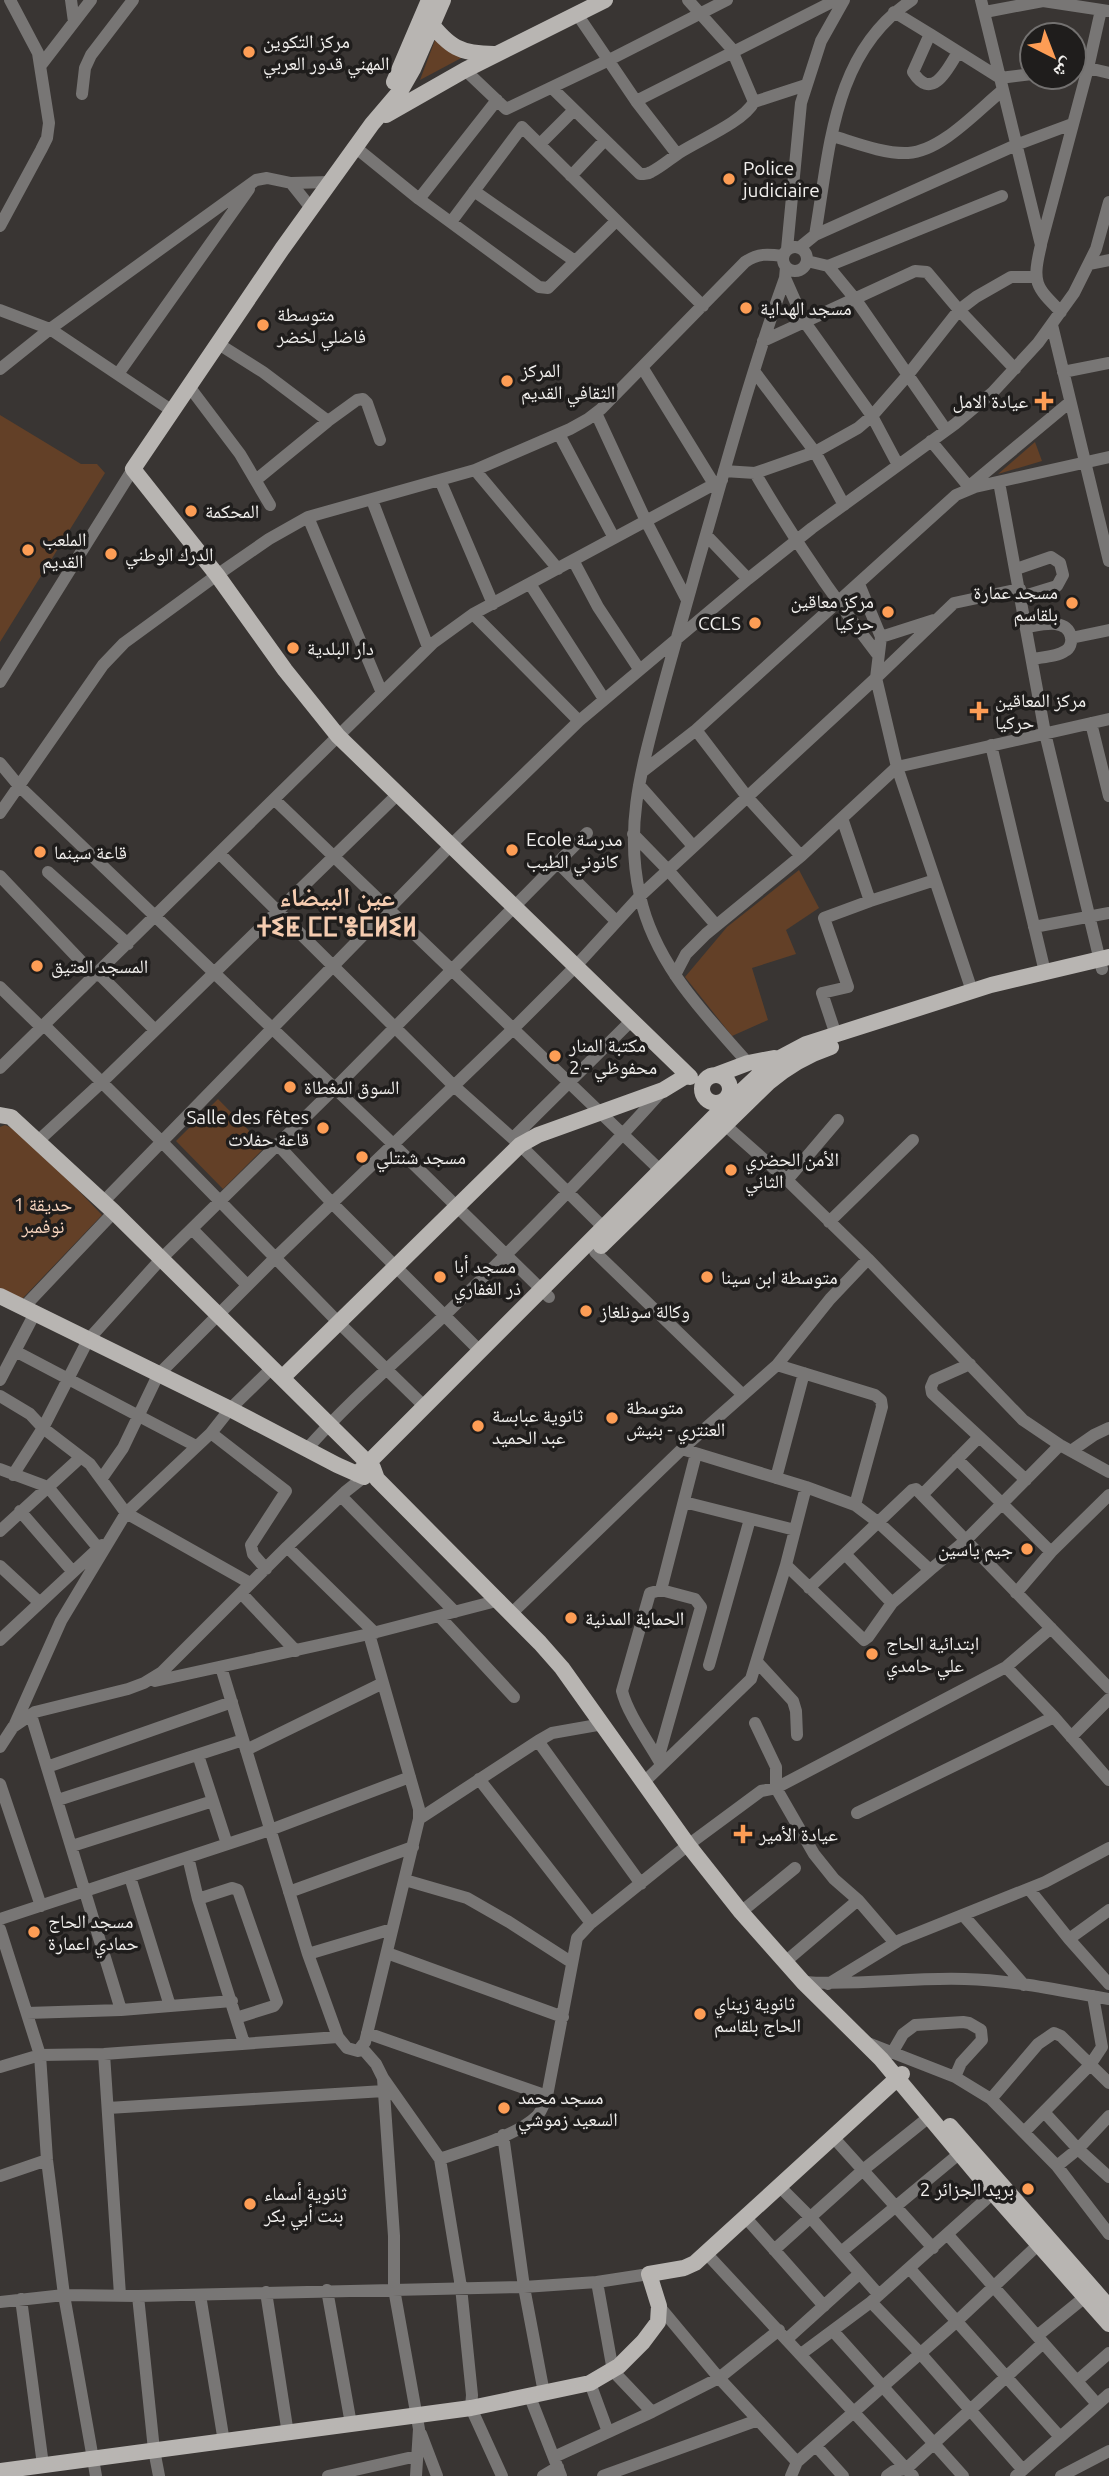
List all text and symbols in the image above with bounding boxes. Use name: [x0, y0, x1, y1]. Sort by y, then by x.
north arrow: [1018, 21, 1088, 91]
place label: مركز التكوين المهني قدور العربي: [263, 30, 390, 79]
marker: مركز التكوين المهني قدور العربي: [241, 44, 257, 60]
text: ش: [1049, 53, 1079, 84]
place label: Police judiciaire: [741, 157, 820, 201]
marker: Police judiciaire: [721, 171, 737, 187]
place label: مسجد الهداية: [760, 297, 852, 320]
marker: مسجد الهداية: [738, 300, 754, 316]
place label: متوسطة فاضلي لخضر: [276, 303, 366, 352]
marker: متوسطة فاضلي لخضر: [255, 317, 271, 333]
place label: المركز الثقافي القديم: [520, 359, 615, 408]
marker: المركز الثقافي القديم: [499, 373, 515, 389]
place label: عيادة الامل: [953, 390, 1028, 413]
marker: عيادة الامل: [1034, 391, 1054, 411]
place label: المحكمة: [205, 500, 259, 522]
marker: المحكمة: [183, 503, 199, 519]
place label: الملعب القديم: [42, 528, 86, 574]
marker: الملعب القديم: [20, 542, 36, 558]
place label: الدرك الوطني: [125, 543, 213, 570]
marker: الدرك الوطني: [103, 546, 119, 562]
place label: مسجد عمارة بلقاسم: [973, 581, 1058, 627]
place label: مركز معاقين حركيا: [790, 590, 874, 635]
marker: مسجد عمارة بلقاسم: [1064, 595, 1080, 611]
marker: مركز معاقين حركيا: [880, 604, 896, 620]
place label: CCLS: [698, 612, 741, 634]
marker: CCLS: [747, 615, 763, 631]
place label: دار البلدية: [307, 637, 374, 660]
marker: دار البلدية: [285, 640, 301, 656]
place label: مركز المعاقين حركيا: [995, 689, 1086, 734]
marker: مركز المعاقين حركيا: [969, 701, 989, 721]
place label: Ecole مدرسة كانوني الطيب: [526, 828, 622, 877]
place label: قاعة سينما: [54, 841, 127, 863]
marker: Ecole مدرسة كانوني الطيب: [504, 842, 520, 858]
marker: قاعة سينما: [32, 844, 48, 860]
district label: عين البيضاء ⵜⵉⵟ ⵎⵎ'ⴻⵎⵍⵉⵍ: [257, 882, 417, 941]
place label: المسجد العتيق: [51, 955, 148, 978]
marker: المسجد العتيق: [29, 958, 45, 974]
place label: مكتبة المنار 2 - محفوظي: [568, 1034, 657, 1083]
marker: مكتبة المنار 2 - محفوظي: [547, 1048, 563, 1064]
place label: السوق المغطاة: [304, 1076, 399, 1099]
marker: السوق المغطاة: [282, 1079, 298, 1095]
place label: Salle des fêtes قاعة حفلات: [186, 1106, 309, 1150]
marker: Salle des fêtes قاعة حفلات: [315, 1120, 331, 1136]
place label: مسجد شنتلي: [376, 1146, 466, 1173]
place label: الأمن الحضري الثاني: [745, 1148, 839, 1197]
marker: مسجد شنتلي: [354, 1149, 370, 1165]
marker: الأمن الحضري الثاني: [723, 1162, 739, 1178]
park label: حديقة 1 نوفمبر: [14, 1193, 72, 1238]
place label: مسجد أبا ذر الغفاري: [454, 1255, 521, 1304]
place label: متوسطة ابن سينا: [721, 1266, 838, 1289]
marker: مسجد أبا ذر الغفاري: [432, 1269, 448, 1285]
marker: متوسطة ابن سينا: [699, 1269, 715, 1285]
place label: وكالة سونلغاز: [599, 1300, 690, 1323]
marker: وكالة سونلغاز: [578, 1303, 594, 1319]
place label: متوسطة العنتري - بنيش: [626, 1396, 725, 1445]
place label: ثانوية عبابسة عبد الحميد: [492, 1404, 583, 1449]
marker: متوسطة العنتري - بنيش: [604, 1410, 620, 1426]
marker: ثانوية عبابسة عبد الحميد: [470, 1418, 486, 1434]
place label: جيم ياسين: [938, 1538, 1013, 1562]
marker: جيم ياسين: [1019, 1541, 1035, 1557]
place label: الحماية المدنية: [585, 1607, 684, 1629]
marker: الحماية المدنية: [563, 1610, 579, 1626]
place label: ابتدائية الحاج علي حامدي: [886, 1632, 979, 1681]
marker: ابتدائية الحاج علي حامدي: [864, 1646, 880, 1662]
place label: عيادة الأمير: [758, 1823, 838, 1846]
marker: عيادة الأمير: [733, 1824, 753, 1844]
place label: مسجد الحاج حمادي اعمارة: [48, 1910, 139, 1959]
marker: مسجد الحاج حمادي اعمارة: [26, 1924, 42, 1940]
place label: ثانوية زيناي الحاج بلقاسم: [714, 1992, 801, 2038]
marker: ثانوية زيناي الحاج بلقاسم: [692, 2006, 708, 2022]
place label: مسجد محمد السعيد زموشي: [518, 2086, 618, 2135]
marker: مسجد محمد السعيد زموشي: [496, 2100, 512, 2116]
place label: بريد الجزائر 2: [920, 2178, 1014, 2201]
marker: بريد الجزائر 2: [1020, 2181, 1036, 2197]
place label: ثانوية أسماء بنت أبي بكر: [263, 2182, 347, 2231]
marker: ثانوية أسماء بنت أبي بكر: [242, 2196, 258, 2212]

